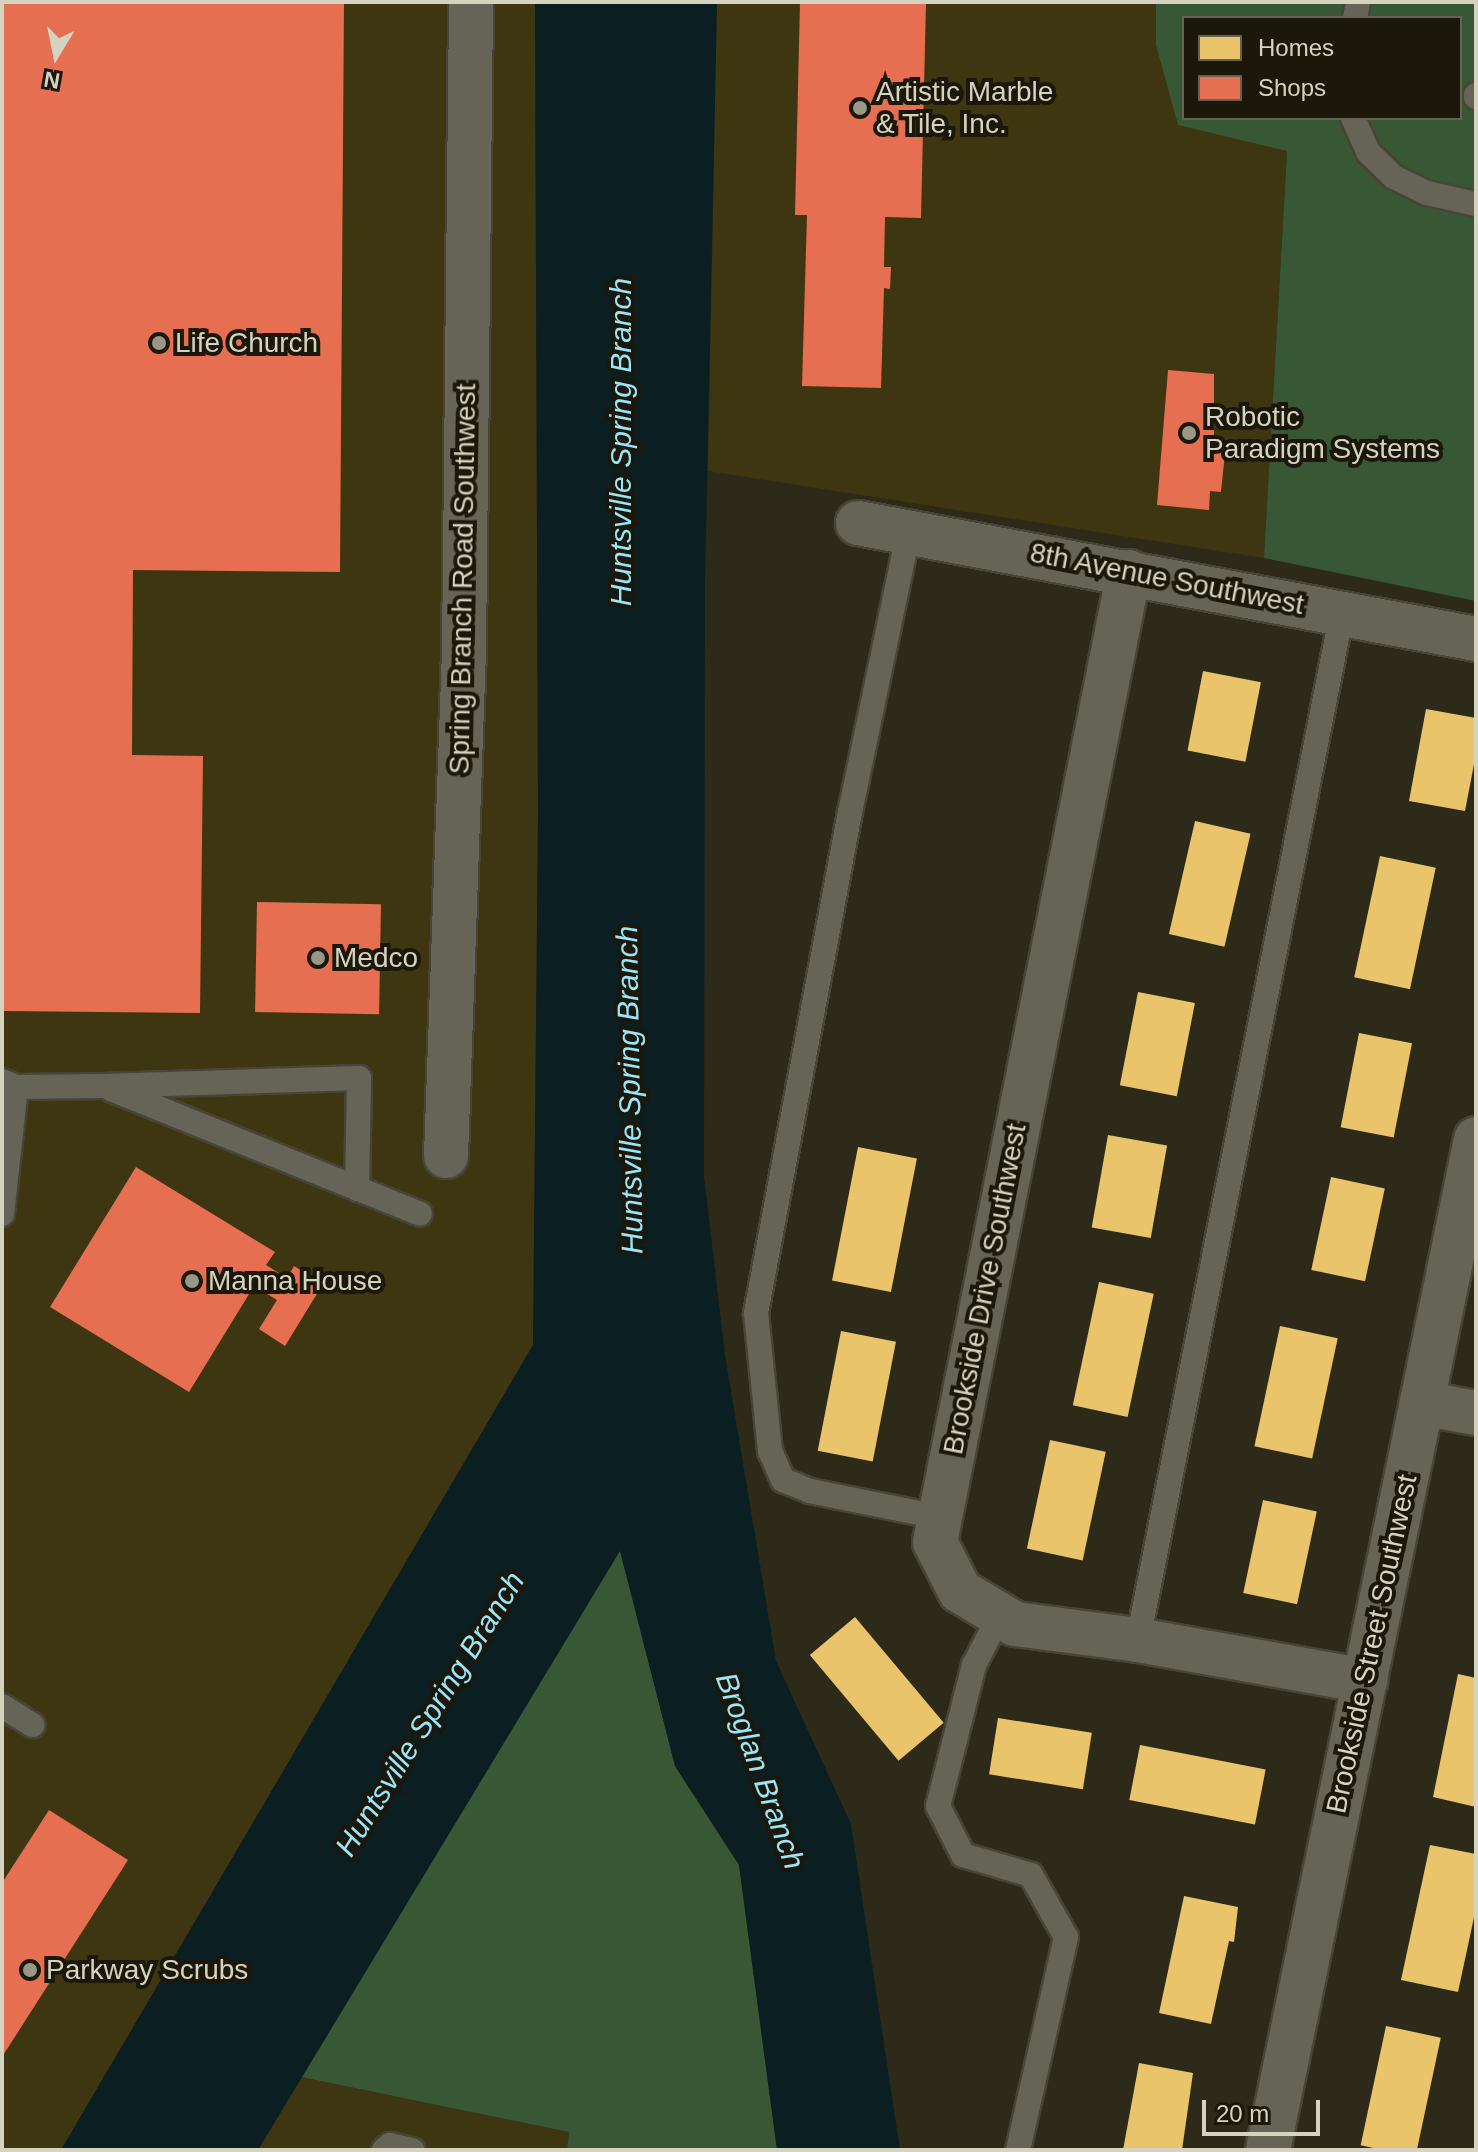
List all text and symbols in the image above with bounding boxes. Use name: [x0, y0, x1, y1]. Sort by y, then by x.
north arrow: [16, 16, 96, 96]
legend: [1182, 16, 1462, 120]
text: Homes: [1258, 34, 1334, 61]
text: N: [42, 66, 62, 94]
text: Shops: [1258, 74, 1326, 101]
place label: Artistic Marble & Tile, Inc.: [876, 75, 1053, 141]
marker: Artistic Marble & Tile, Inc.: [851, 99, 869, 117]
water label: Huntsville Spring Branch: [603, 278, 639, 606]
place label: Life Church: [175, 326, 318, 360]
marker: Life Church: [150, 334, 168, 352]
street label: Spring Branch Road Southwest: [443, 383, 483, 775]
place label: Robotic Paradigm Systems: [1205, 400, 1440, 466]
marker: Robotic Paradigm Systems: [1180, 424, 1198, 442]
street label: 8th Avenue Southwest: [1027, 536, 1307, 622]
water label: Huntsville Spring Branch: [609, 925, 651, 1255]
place label: Medco: [334, 941, 418, 975]
marker: Medco: [309, 949, 327, 967]
street label: Brookside Drive Southwest: [936, 1121, 1034, 1457]
place label: Manna House: [208, 1264, 382, 1298]
marker: Manna House: [183, 1272, 201, 1290]
street label: Brookside Street Southwest: [1320, 1472, 1424, 1816]
water label: Huntsville Spring Branch: [328, 1565, 532, 1863]
water label: Broglan Branch: [708, 1668, 812, 1874]
place label: Parkway Scrubs: [46, 1953, 248, 1987]
marker: Parkway Scrubs: [21, 1961, 39, 1979]
scale bar: [1206, 2084, 1324, 2134]
text: 20 m: [1216, 2100, 1269, 2127]

